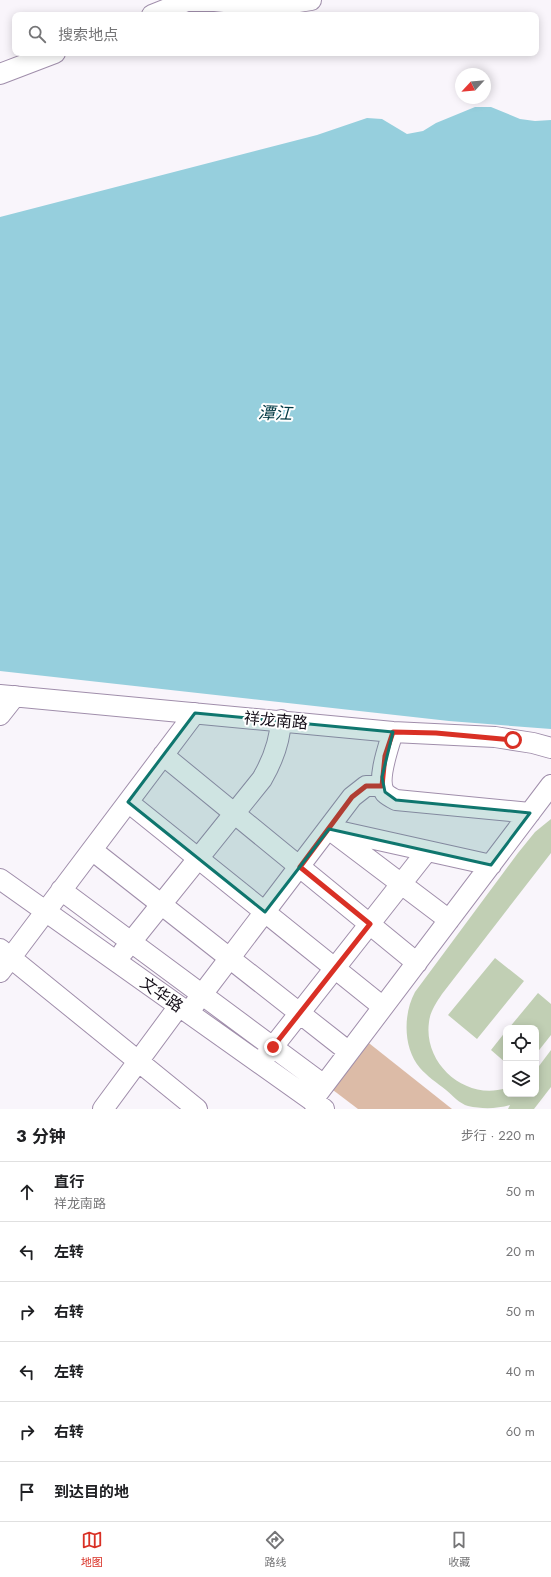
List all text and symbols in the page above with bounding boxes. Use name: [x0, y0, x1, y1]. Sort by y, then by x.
search box: [12, 12, 539, 56]
icon: search: [26, 23, 48, 45]
text: 搜索地点: [58, 24, 118, 46]
north arrow: [455, 68, 491, 104]
water label: 潭江: [258, 400, 294, 426]
street label: 祥龙南路: [243, 706, 309, 735]
route start: [504, 731, 522, 749]
street label: 文华路: [135, 971, 188, 1018]
map controls: [503, 1025, 539, 1097]
button: locate: [503, 1025, 539, 1061]
route end: [264, 1038, 282, 1056]
button: layers: [503, 1061, 539, 1097]
text: 3 分钟: [16, 1124, 66, 1148]
text: 步行 · 220 m: [461, 1126, 535, 1145]
text: 直行: [54, 1171, 84, 1193]
icon: ahead: [16, 1181, 38, 1203]
text: 50 m: [506, 1182, 535, 1201]
text: 祥龙南路: [54, 1194, 106, 1213]
icon: left: [16, 1241, 38, 1263]
text: 左转: [54, 1241, 84, 1263]
text: 20 m: [506, 1242, 535, 1261]
icon: right: [16, 1301, 38, 1323]
text: 右转: [54, 1301, 84, 1323]
text: 50 m: [506, 1302, 535, 1321]
icon: left: [16, 1361, 38, 1383]
text: 左转: [54, 1361, 84, 1383]
text: 40 m: [506, 1362, 535, 1381]
icon: right: [16, 1421, 38, 1443]
text: 右转: [54, 1421, 84, 1443]
text: 60 m: [506, 1422, 535, 1441]
icon: arrive: [16, 1481, 38, 1503]
text: 到达目的地: [54, 1481, 129, 1503]
tab: 地图: [81, 1529, 103, 1570]
tab: 路线: [264, 1529, 286, 1570]
tab: 收藏: [448, 1529, 470, 1570]

